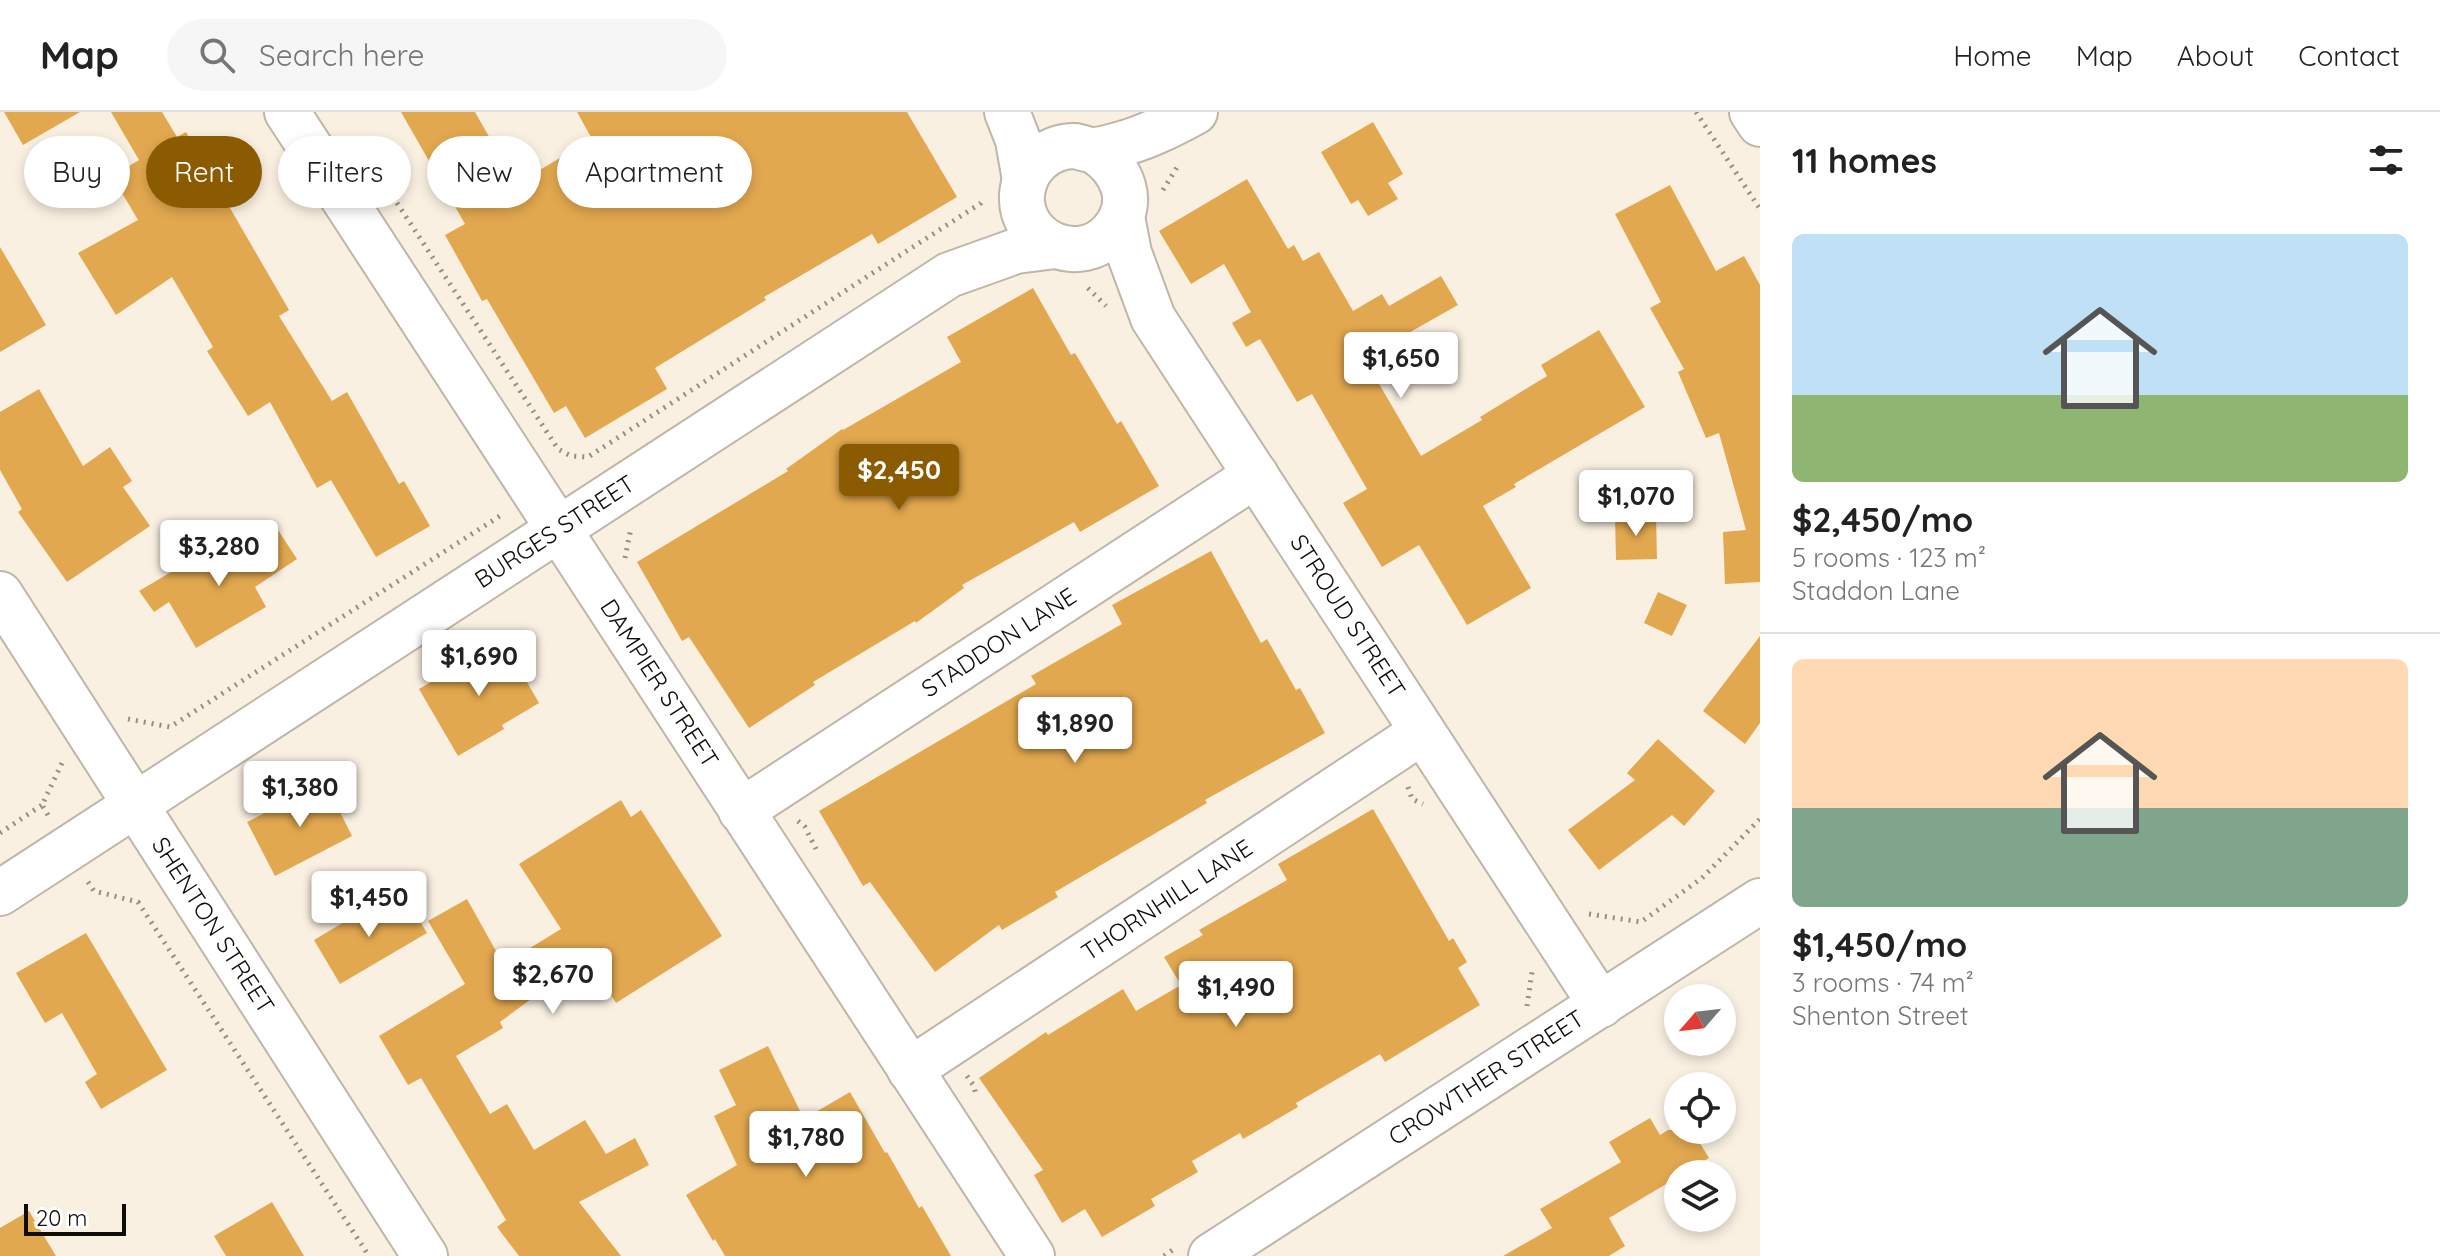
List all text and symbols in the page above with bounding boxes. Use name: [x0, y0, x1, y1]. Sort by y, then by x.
search box: [167, 19, 727, 91]
text: Map: [40, 31, 119, 79]
icon: search: [195, 33, 239, 77]
text: Search here: [259, 36, 424, 74]
text: Home: [1953, 38, 2032, 73]
text: Map: [2076, 38, 2133, 73]
text: About: [2177, 38, 2254, 73]
text: Contact: [2298, 38, 2400, 73]
chip: Buy: [24, 136, 130, 208]
chip: Rent: [146, 136, 262, 208]
chip: Filters: [278, 136, 411, 208]
chip: New: [427, 136, 541, 208]
chip: Apartment: [557, 136, 752, 208]
icon: filters: [2364, 138, 2408, 182]
text: 11 homes: [1792, 139, 1937, 182]
icon: home: [2028, 286, 2172, 430]
pin: $1,650: [1336, 332, 1466, 400]
text: $1,650: [1362, 341, 1440, 374]
pin: $2,450: [834, 444, 964, 512]
text: $2,450: [857, 453, 941, 486]
street label: BURGES STREET: [469, 468, 640, 594]
pin: $1,070: [1571, 470, 1701, 538]
text: $1,070: [1597, 479, 1675, 512]
text: $2,450/mo: [1792, 498, 1973, 541]
pin: $3,280: [154, 520, 284, 588]
street label: STROUD STREET: [1284, 528, 1413, 703]
text: $3,280: [178, 529, 260, 562]
text: 5 rooms · 123 m²: [1792, 541, 1986, 574]
text: Staddon Lane: [1792, 574, 1960, 607]
street label: STADDON LANE: [915, 580, 1081, 703]
street label: DAMPIER STREET: [594, 593, 726, 773]
pin: $1,690: [414, 630, 544, 698]
text: $1,690: [440, 639, 518, 672]
pin: $1,890: [1010, 697, 1140, 765]
text: $1,890: [1036, 706, 1114, 739]
icon: home: [2028, 711, 2172, 855]
pin: $1,380: [235, 761, 365, 829]
text: $1,380: [262, 770, 338, 803]
street label: SHENTON STREET: [146, 831, 281, 1019]
street label: THORNHILL LANE: [1075, 832, 1258, 967]
pin: $1,450: [304, 871, 434, 939]
text: $1,450: [329, 880, 409, 913]
text: $1,450/mo: [1792, 923, 1967, 966]
pin: $2,670: [488, 948, 618, 1016]
text: $2,670: [512, 957, 594, 990]
pin: $1,490: [1171, 961, 1301, 1029]
text: 3 rooms · 74 m²: [1792, 966, 1974, 999]
text: $1,490: [1197, 970, 1275, 1003]
north arrow: [1664, 984, 1736, 1056]
map controls: [1664, 984, 1736, 1232]
text: Shenton Street: [1792, 999, 1969, 1032]
street label: CROWTHER STREET: [1382, 1003, 1589, 1151]
button: locate: [1664, 1072, 1736, 1144]
pin: $1,780: [741, 1111, 871, 1179]
text: $1,780: [767, 1120, 845, 1153]
button: layers: [1664, 1160, 1736, 1232]
scale bar: [24, 1200, 126, 1236]
text: 20 m: [36, 1204, 87, 1232]

